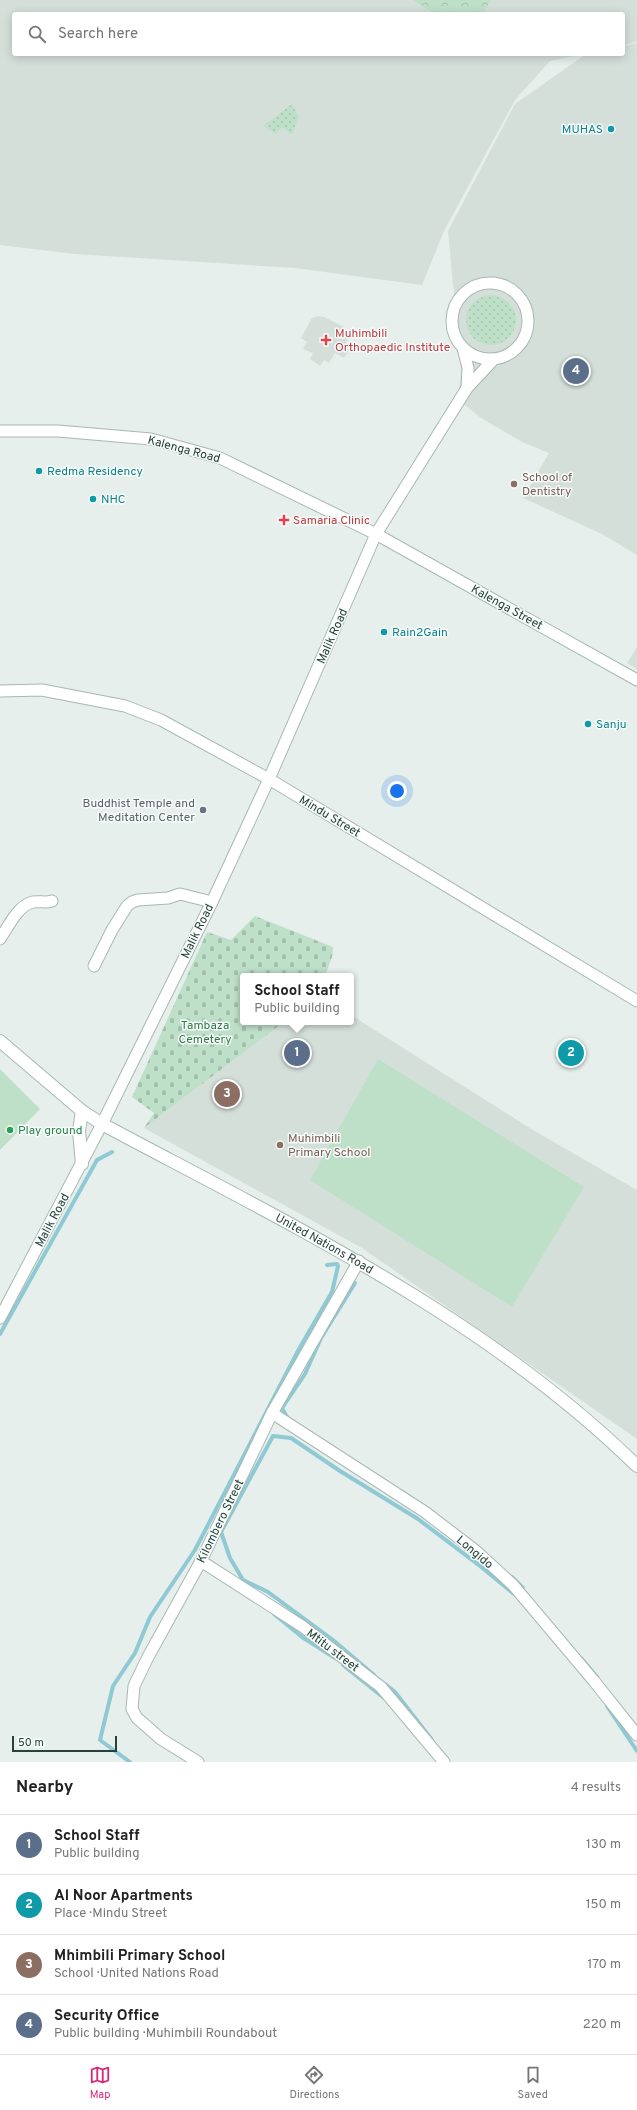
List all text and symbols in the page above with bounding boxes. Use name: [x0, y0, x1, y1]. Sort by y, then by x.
search box: [12, 12, 625, 56]
icon: search: [26, 23, 48, 45]
text: Search here: [58, 25, 138, 44]
place label: MUHAS: [562, 122, 603, 138]
marker: MUHAS: [606, 124, 616, 134]
place label: Muhimbili Orthopaedic Institute: [335, 326, 450, 356]
marker: Muhimbili Orthopaedic Institute: [320, 334, 332, 346]
pin: 4: [563, 356, 589, 386]
street label: Kalenga Road: [146, 433, 222, 467]
place label: Redma Residency: [47, 464, 143, 480]
marker: Redma Residency: [34, 466, 44, 476]
place label: School of Dentistry: [522, 470, 572, 500]
marker: School of Dentistry: [509, 479, 519, 489]
place label: NHC: [101, 492, 126, 508]
marker: NHC: [88, 494, 98, 504]
place label: Samaria Clinic: [293, 513, 370, 529]
marker: Samaria Clinic: [278, 514, 290, 526]
street label: Kalenga Street: [468, 582, 545, 634]
street label: Malik Road: [314, 606, 352, 667]
place label: Rain2Gain: [392, 625, 448, 641]
marker: Rain2Gain: [379, 627, 389, 637]
place label: Sanju: [596, 717, 627, 733]
marker: Sanju: [583, 719, 593, 729]
your location: [387, 781, 407, 801]
street label: Mindu Street: [296, 792, 363, 841]
place label: Buddhist Temple and Meditation Center: [83, 796, 195, 826]
marker: Buddhist Temple and Meditation Center: [198, 805, 208, 815]
street label: Malik Road: [178, 902, 218, 961]
popup: [240, 973, 354, 1025]
text: School Staff: [254, 982, 340, 1001]
text: Public building: [254, 1001, 340, 1017]
park label: Tambaza Cemetery: [178, 1018, 232, 1048]
pin: 1: [284, 1038, 310, 1068]
pin: 2: [558, 1038, 584, 1068]
pin: 3: [214, 1079, 240, 1109]
place label: Play ground: [18, 1123, 83, 1139]
marker: Play ground: [5, 1125, 15, 1135]
place label: Muhimbili Primary School: [288, 1131, 371, 1161]
marker: Muhimbili Primary School: [275, 1140, 285, 1150]
street label: Malik Road: [32, 1191, 74, 1250]
street label: United Nations Road: [272, 1210, 376, 1278]
street label: Kilombero Street: [194, 1477, 248, 1566]
street label: Longido: [453, 1533, 496, 1573]
street label: Mtitu street: [303, 1626, 362, 1676]
scale bar: [12, 1734, 117, 1753]
text: 50 m: [18, 1736, 44, 1750]
text: Nearby: [16, 1777, 73, 1799]
text: 4 results: [571, 1780, 621, 1796]
text: School Staff: [54, 1827, 139, 1846]
text: 1: [26, 1837, 32, 1853]
text: 130 m: [586, 1837, 621, 1853]
text: Public building: [54, 1846, 140, 1862]
text: Al Noor Apartments: [54, 1887, 193, 1906]
text: 2: [25, 1897, 33, 1913]
text: 150 m: [586, 1897, 621, 1913]
text: Place · Mindu Street: [54, 1906, 167, 1922]
text: Mhimbili Primary School: [54, 1947, 225, 1966]
text: 3: [25, 1957, 33, 1973]
text: 170 m: [587, 1957, 621, 1973]
text: School · United Nations Road: [54, 1966, 219, 1982]
text: Security Office: [54, 2007, 159, 2026]
text: 4: [25, 2017, 33, 2033]
text: 220 m: [583, 2017, 621, 2033]
text: Public building · Muhimbili Roundabout: [54, 2026, 277, 2042]
tab: Map: [89, 2064, 111, 2102]
tab: Directions: [289, 2064, 339, 2102]
tab: Saved: [518, 2064, 548, 2102]

